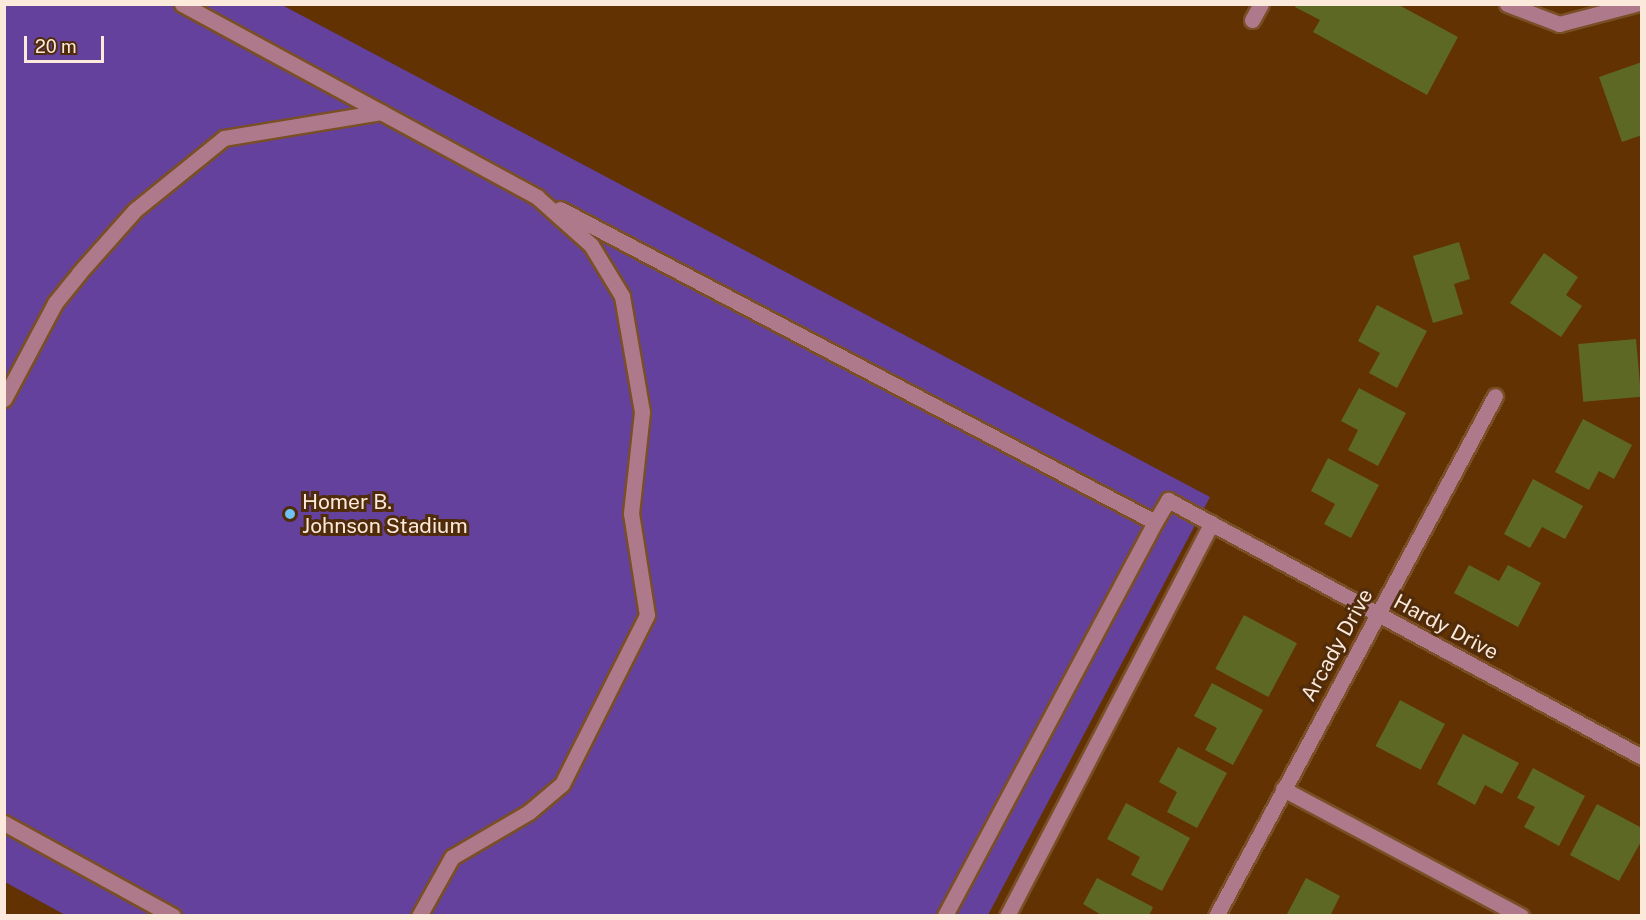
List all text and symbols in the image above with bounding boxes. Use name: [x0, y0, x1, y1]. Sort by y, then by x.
scale bar: [27, 24, 106, 62]
text: 20 m: [35, 36, 77, 57]
place label: Homer B. Johnson Stadium: [302, 489, 468, 539]
marker: Homer B. Johnson Stadium: [283, 507, 297, 521]
street label: Arcady Drive: [1296, 584, 1378, 706]
street label: Hardy Drive: [1389, 589, 1503, 665]

